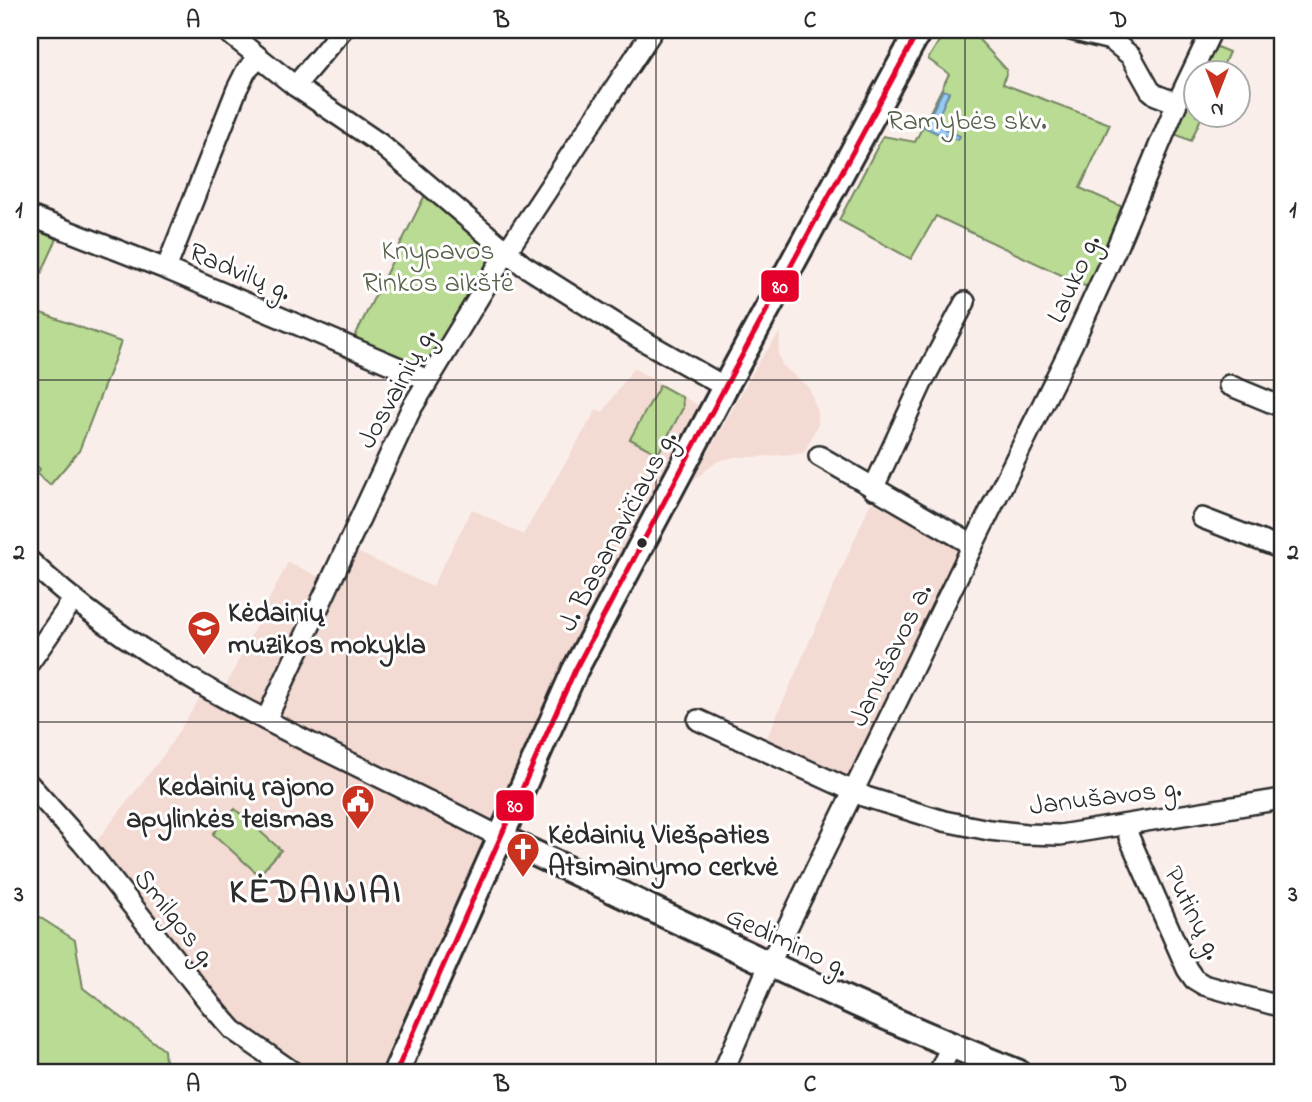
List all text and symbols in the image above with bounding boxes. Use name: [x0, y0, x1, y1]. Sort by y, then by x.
text: A: [186, 5, 200, 38]
text: B: [493, 5, 510, 38]
text: C: [804, 5, 817, 38]
text: D: [1110, 5, 1127, 38]
north arrow: [1182, 60, 1252, 130]
text: N: [1210, 95, 1223, 122]
park label: Ramybės skv.: [887, 102, 1047, 143]
text: 1: [15, 195, 23, 228]
text: 1: [1289, 195, 1297, 228]
street label: Lauko g.: [1037, 228, 1113, 330]
park label: Knypavos Rinkos aikštė: [362, 232, 514, 305]
street label: Radvilų g.: [182, 233, 297, 313]
line badge: 80: [760, 269, 800, 303]
text: 80: [771, 275, 788, 302]
street label: Josvainių g.: [348, 320, 448, 457]
street label: J. Basanavičiaus g.: [549, 424, 689, 640]
unlabelled marker: [635, 536, 649, 550]
text: 2: [12, 537, 25, 570]
text: 2: [1286, 537, 1299, 570]
street label: Janušavos a.: [840, 577, 945, 734]
place label: Kėdainių muzikos mokykla: [228, 594, 426, 667]
school or university icon: Kėdainių muzikos mokykla: [185, 608, 223, 657]
place label: Kedainių rajono apylinkės teismas: [126, 768, 334, 841]
street label: Janušavos g.: [1027, 769, 1184, 828]
public building icon: Kedainių rajono apylinkės teismas: [339, 782, 377, 831]
line badge: 80: [495, 789, 535, 822]
text: 80: [506, 794, 523, 821]
place label: Kėdainių Viešpaties Atsimainymo cerkvė: [548, 816, 779, 889]
church icon: Kėdainių Viešpaties Atsimainymo cerkvė: [504, 830, 542, 879]
street label: Putinų g.: [1152, 860, 1232, 967]
street label: Smilgos g.: [122, 861, 226, 978]
district label: KĖDAINIAI: [229, 868, 403, 919]
text: 3: [13, 879, 24, 912]
text: 3: [1287, 879, 1298, 912]
street label: Gedimino g.: [718, 897, 855, 990]
text: A: [186, 1069, 200, 1102]
text: B: [493, 1069, 510, 1102]
text: C: [804, 1069, 817, 1102]
text: D: [1110, 1069, 1127, 1102]

